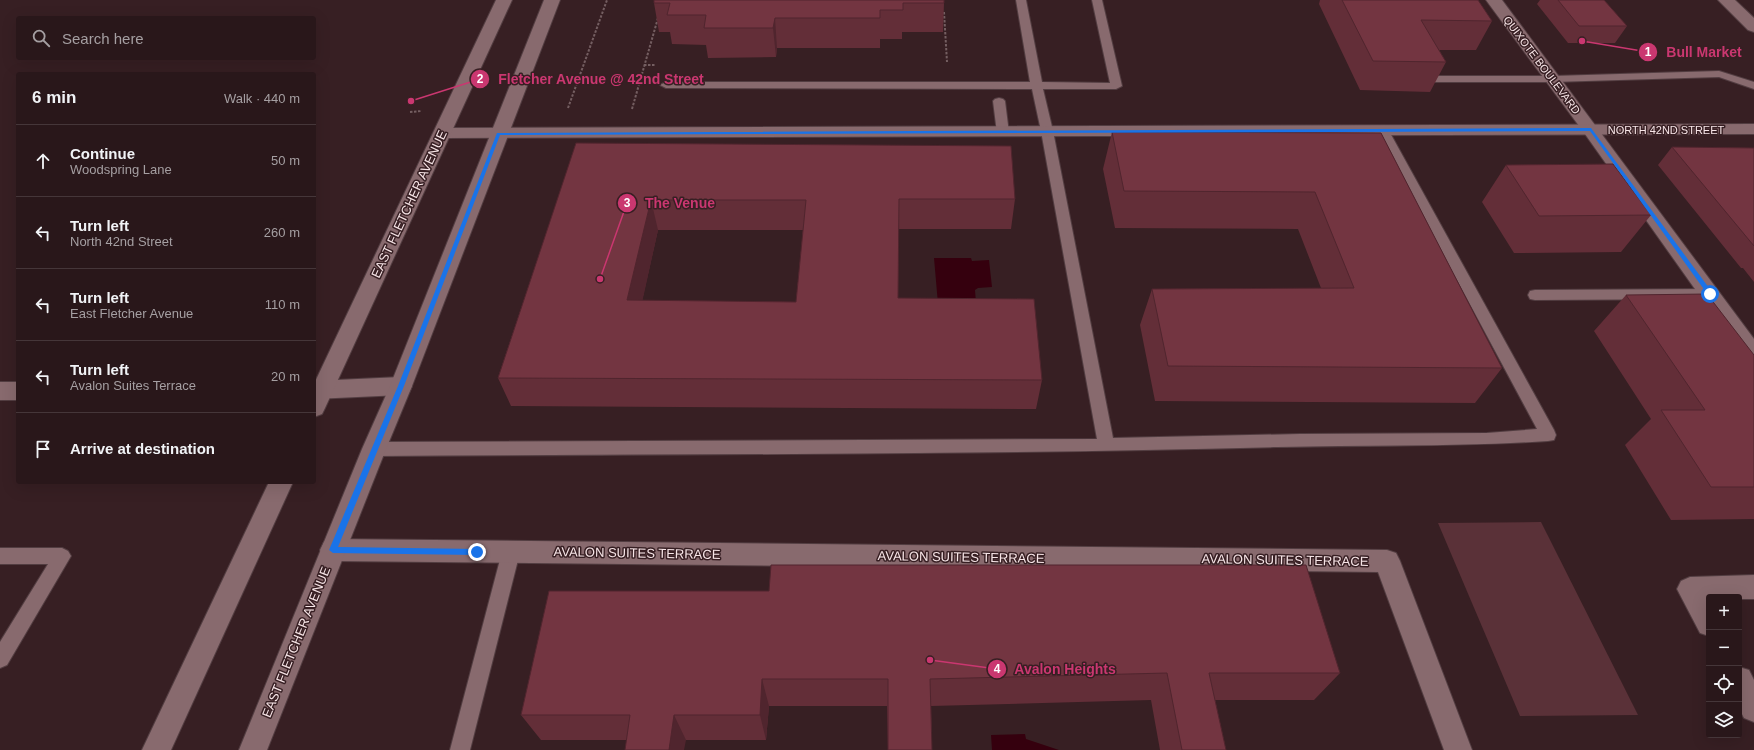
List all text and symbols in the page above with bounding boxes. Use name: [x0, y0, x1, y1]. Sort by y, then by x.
street label: QUIXOTE BOULEVARD: [1501, 14, 1583, 116]
search box: [16, 16, 316, 60]
icon: search: [30, 27, 52, 49]
text: Search here: [62, 30, 144, 47]
callout: Bull Market: [1638, 39, 1749, 65]
text: Bull Market: [1666, 44, 1742, 60]
text: 1: [1645, 45, 1652, 59]
callout: Fletcher Avenue @ 42nd Street: [470, 66, 712, 92]
text: Fletcher Avenue @ 42nd Street: [498, 71, 704, 87]
text: 2: [477, 72, 484, 86]
text: 6 min: [32, 88, 76, 107]
text: Walk · 440 m: [224, 91, 300, 106]
street label: NORTH 42ND STREET: [1608, 124, 1725, 136]
street label: EAST FLETCHER AVENUE: [368, 127, 450, 280]
text: Continue: [70, 145, 135, 162]
icon: ahead: [32, 150, 54, 172]
text: 50 m: [271, 153, 300, 168]
text: Woodspring Lane: [70, 162, 172, 177]
callout: The Venue: [617, 190, 723, 216]
text: The Venue: [645, 195, 715, 211]
text: 3: [624, 196, 631, 210]
text: Turn left: [70, 217, 129, 234]
icon: left: [32, 222, 54, 244]
text: 260 m: [264, 225, 300, 240]
text: North 42nd Street: [70, 234, 173, 249]
route start: [1701, 285, 1719, 303]
text: Turn left: [70, 289, 129, 306]
icon: left: [32, 294, 54, 316]
text: 110 m: [265, 297, 300, 312]
text: East Fletcher Avenue: [70, 306, 193, 321]
text: Turn left: [70, 361, 129, 378]
icon: left: [32, 366, 54, 388]
text: 20 m: [271, 369, 300, 384]
text: Avalon Suites Terrace: [70, 378, 196, 393]
icon: arrive: [32, 438, 54, 460]
text: Arrive at destination: [70, 440, 215, 457]
route end: [468, 543, 486, 561]
street label: AVALON SUITES TERRACE: [553, 544, 721, 562]
street label: AVALON SUITES TERRACE: [877, 548, 1045, 566]
street label: AVALON SUITES TERRACE: [1201, 551, 1369, 569]
street label: EAST FLETCHER AVENUE: [259, 564, 333, 720]
map controls: [1706, 594, 1742, 738]
button: +: [1706, 594, 1742, 630]
button: −: [1706, 630, 1742, 666]
callout: Avalon Heights: [987, 656, 1124, 682]
text: Avalon Heights: [1014, 661, 1116, 677]
text: 4: [994, 662, 1001, 676]
button: locate: [1706, 666, 1742, 702]
button: layers: [1706, 702, 1742, 738]

